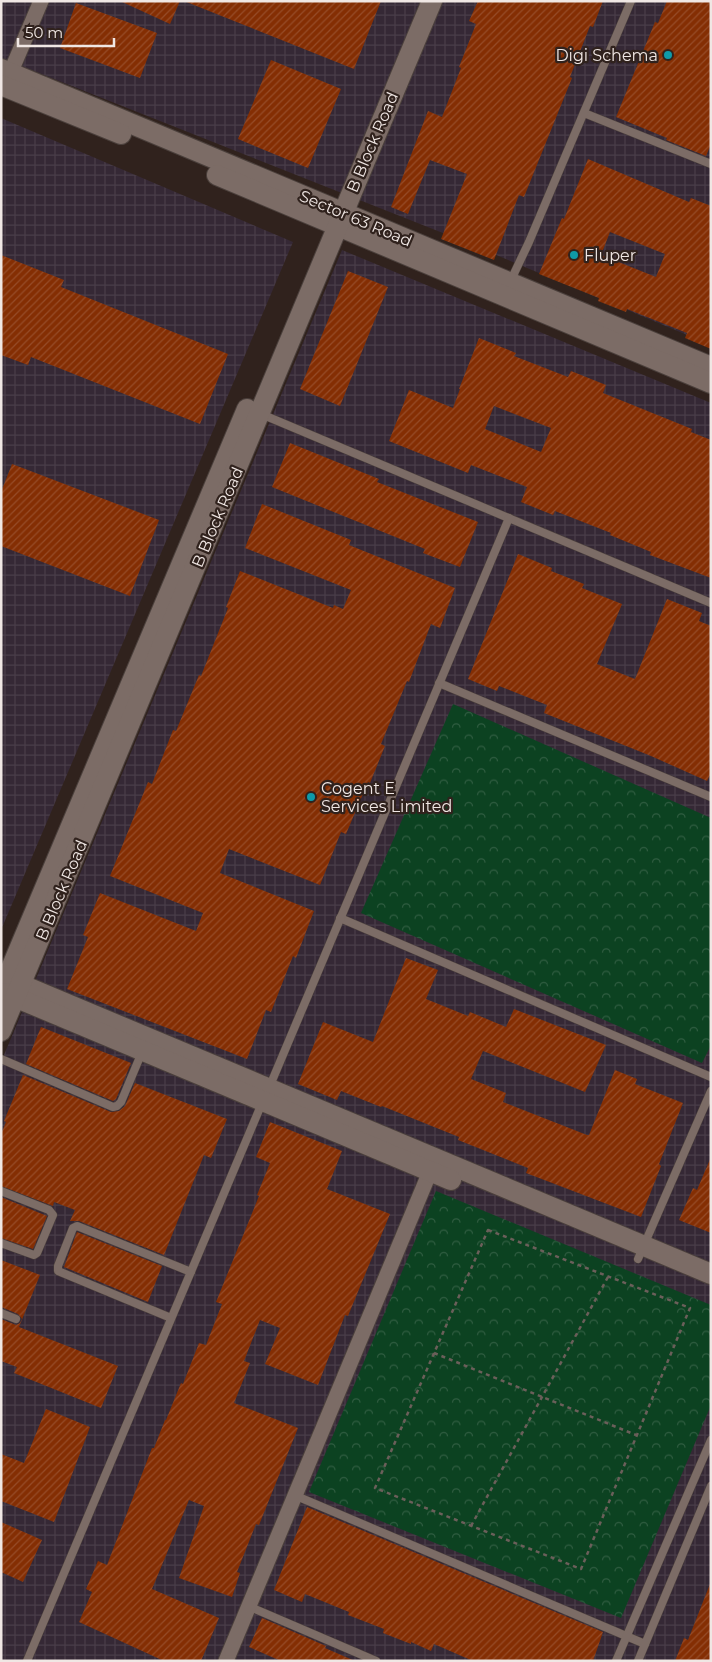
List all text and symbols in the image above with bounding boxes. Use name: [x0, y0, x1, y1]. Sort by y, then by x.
scale bar: [18, 15, 114, 47]
text: 50 m: [25, 23, 63, 42]
place label: Digi Schema: [555, 46, 658, 65]
marker: Digi Schema: [662, 49, 674, 61]
street label: B Block Road: [343, 89, 402, 195]
street label: Sector 63 Road: [297, 186, 415, 251]
place label: Fluper: [584, 246, 636, 265]
marker: Fluper: [568, 249, 580, 261]
street label: B Block Road: [188, 464, 247, 570]
place label: Cogent E Services Limited: [321, 779, 452, 816]
marker: Cogent E Services Limited: [305, 791, 317, 803]
street label: B Block Road: [32, 837, 91, 943]

